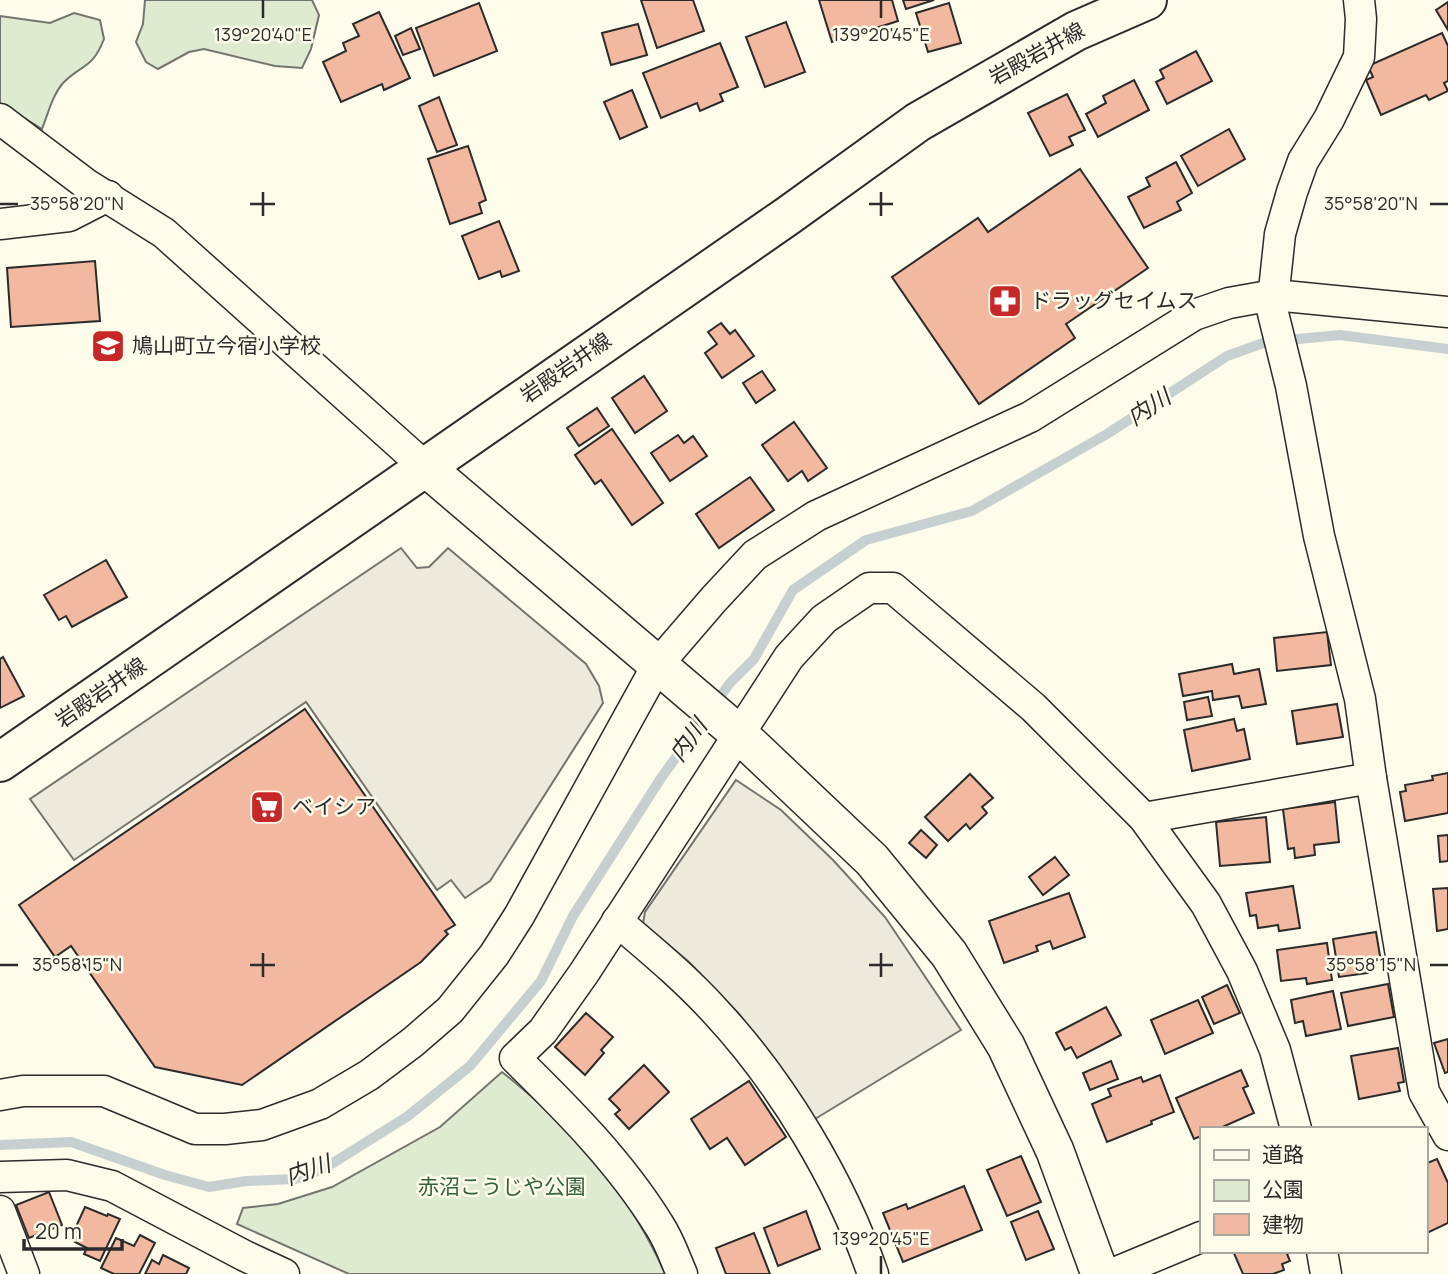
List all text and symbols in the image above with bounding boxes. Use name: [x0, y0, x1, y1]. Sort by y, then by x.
street label: 岩殿岩井線: [984, 15, 1089, 91]
text: 139°20'40"E: [214, 22, 312, 46]
text: 139°20'45"E: [832, 22, 930, 46]
text: 35°58'20"N: [30, 191, 124, 215]
text: 35°58'20"N: [1324, 191, 1418, 215]
pharmacy icon: ドラッグセイムス: [986, 282, 1024, 320]
place label: ドラッグセイムス: [1030, 286, 1198, 314]
street label: 岩殿岩井線: [514, 326, 616, 409]
school or university icon: 鳩山町立今宿小学校: [89, 327, 127, 365]
place label: 鳩山町立今宿小学校: [132, 331, 321, 359]
water label: 内川: [1120, 379, 1179, 432]
street label: 岩殿岩井線: [49, 651, 151, 734]
water label: 内川: [661, 709, 715, 767]
supermarket icon: ベイシア: [248, 788, 286, 826]
place label: ベイシア: [292, 792, 376, 820]
text: 35°58'15"N: [32, 952, 122, 976]
text: 35°58'15"N: [1326, 952, 1416, 976]
legend: [1200, 1127, 1427, 1253]
text: 道路: [1262, 1140, 1304, 1168]
water label: 内川: [281, 1145, 337, 1192]
park label: 赤沼こうじや公園: [418, 1172, 586, 1200]
text: 公園: [1262, 1175, 1304, 1203]
scale bar: [24, 1208, 122, 1252]
text: 建物: [1262, 1210, 1304, 1238]
text: 20 m: [35, 1217, 82, 1245]
text: 139°20'45"E: [832, 1226, 930, 1250]

